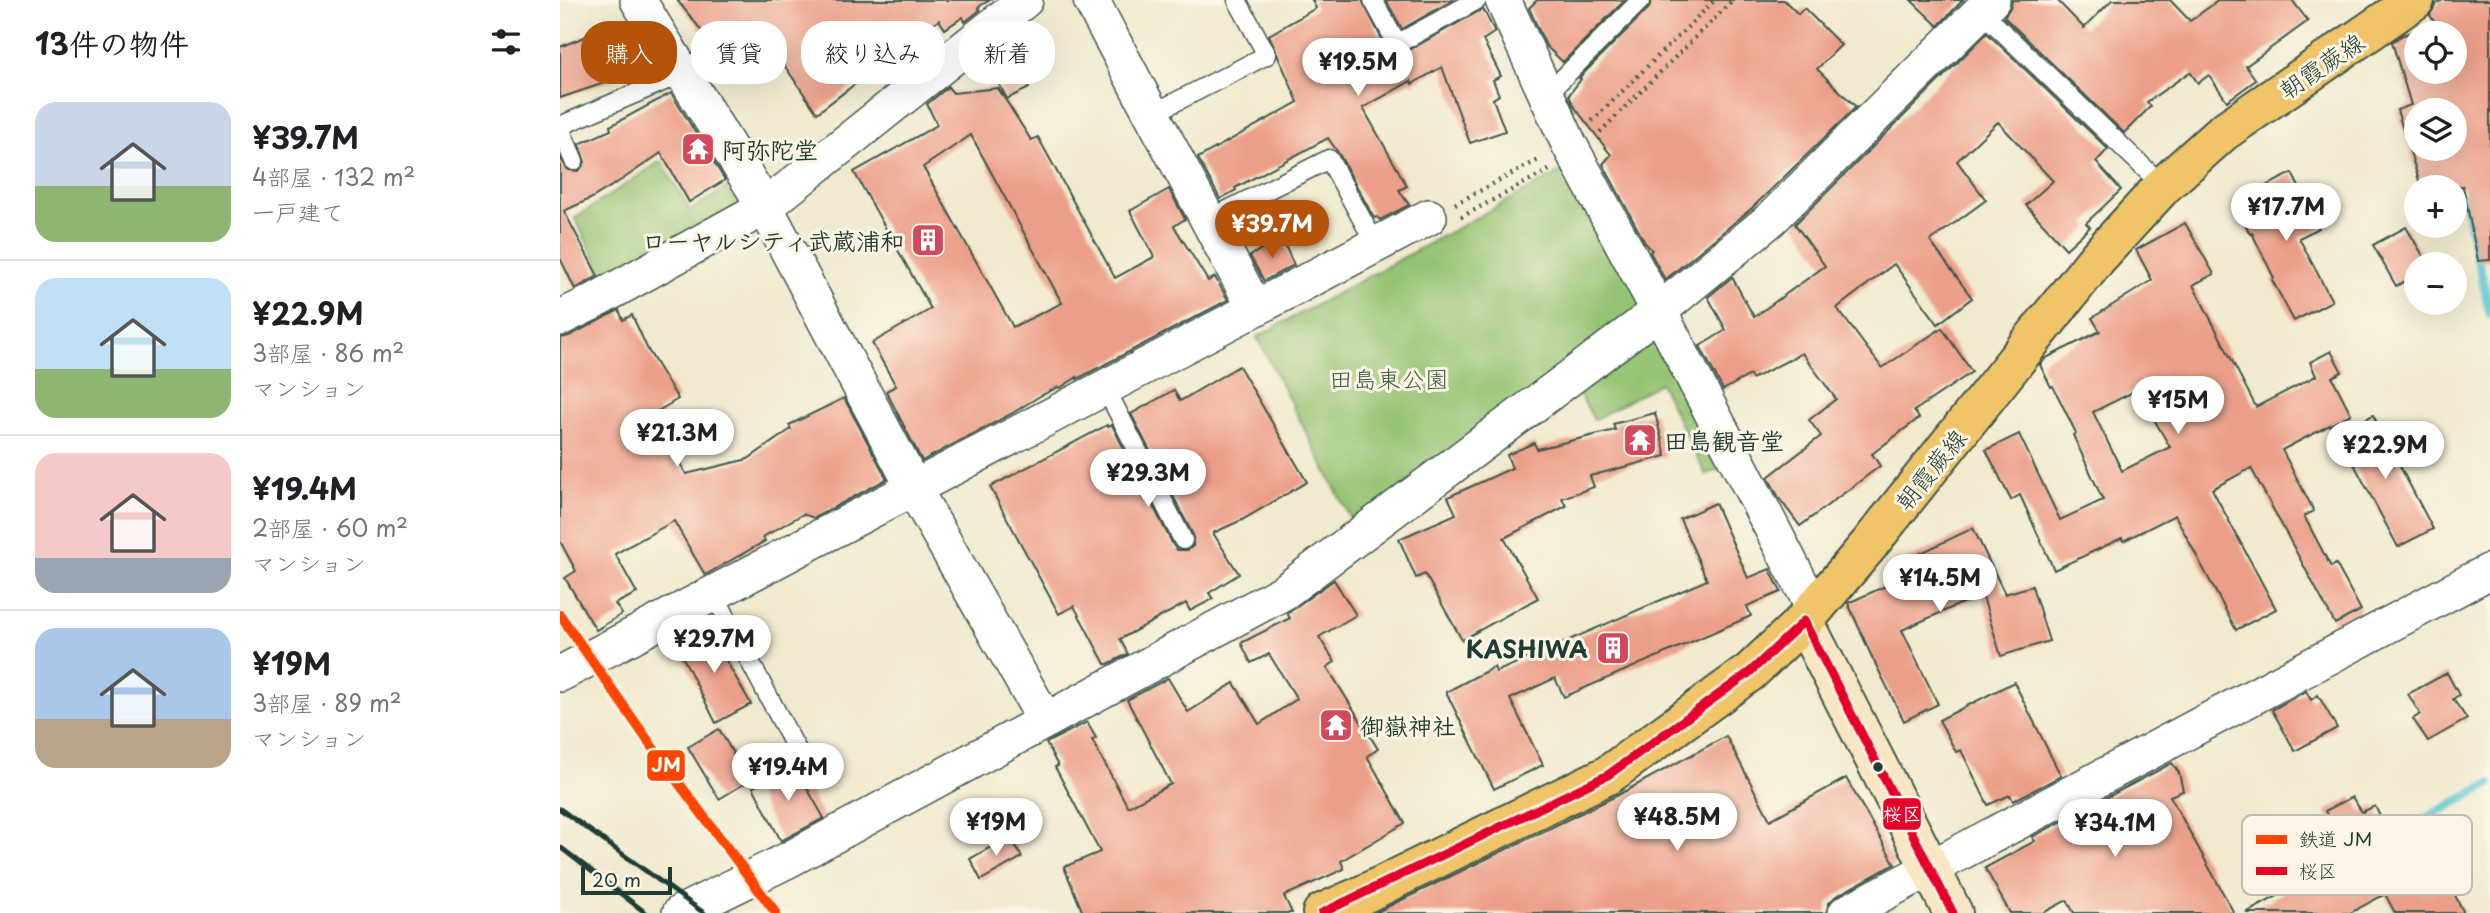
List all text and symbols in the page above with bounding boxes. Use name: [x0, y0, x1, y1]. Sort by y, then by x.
text: 13件の物件: [35, 20, 189, 65]
chip: 購入: [581, 21, 677, 84]
chip: 賃貸: [691, 21, 787, 84]
chip: 絞り込み: [801, 21, 945, 84]
chip: 新着: [959, 21, 1055, 84]
map controls: [2404, 21, 2467, 315]
button: locate: [2404, 21, 2467, 84]
icon: filters: [487, 23, 525, 61]
street label: 朝霞蕨線: [2271, 23, 2371, 107]
pin: ¥19.5M: [1301, 38, 1415, 98]
text: ¥19.5M: [1318, 43, 1398, 78]
button: layers: [2404, 98, 2467, 161]
text: ¥39.7M: [252, 114, 359, 159]
icon: home: [91, 130, 175, 214]
temple icon: 阿弥陀堂: [679, 130, 717, 168]
place label: 阿弥陀堂: [722, 131, 818, 167]
text: 4部屋 · 132 m²: [252, 159, 415, 194]
button: +: [2404, 175, 2467, 238]
pin: ¥17.7M: [2229, 184, 2343, 243]
text: ¥17.7M: [2247, 188, 2325, 223]
text: 一戸建て: [252, 194, 344, 229]
pin: ¥39.7M: [1215, 201, 1329, 260]
text: ¥39.7M: [1231, 205, 1313, 240]
building icon: ローヤルシティ武蔵浦和: [909, 221, 947, 259]
place label: ローヤルシティ武蔵浦和: [642, 222, 904, 258]
button: −: [2404, 252, 2467, 315]
text: ¥22.9M: [252, 290, 364, 335]
icon: home: [91, 306, 175, 390]
text: 3部屋 · 86 m²: [252, 335, 404, 370]
park label: 田島東公園: [1329, 360, 1449, 396]
text: マンション: [252, 370, 366, 405]
pin: ¥15M: [2137, 376, 2219, 436]
text: ¥15M: [2147, 381, 2209, 416]
pin: ¥21.3M: [620, 410, 734, 469]
text: ¥21.3M: [636, 414, 718, 449]
street label: 朝霞蕨線: [1886, 420, 1974, 518]
temple icon: 田島観音堂: [1621, 421, 1659, 459]
pin: ¥22.9M: [2328, 421, 2442, 481]
place label: 田島観音堂: [1664, 422, 1784, 458]
text: ¥22.9M: [2342, 426, 2428, 461]
pin: ¥29.3M: [1091, 449, 1205, 509]
text: ¥29.3M: [1106, 454, 1190, 489]
text: ¥19.4M: [252, 465, 357, 510]
icon: home: [91, 481, 175, 565]
text: 2部屋 · 60 m²: [252, 510, 408, 545]
text: マンション: [252, 545, 366, 580]
pin: ¥14.5M: [1883, 554, 1997, 614]
text: ¥14.5M: [1899, 559, 1981, 594]
pin: ¥29.7M: [657, 616, 771, 675]
text: ¥29.7M: [673, 620, 755, 655]
building icon: KASHIWA: [1594, 629, 1632, 667]
place label: KASHIWA: [1466, 630, 1588, 666]
text: ¥19M: [252, 640, 331, 685]
icon: home: [91, 656, 175, 740]
text: 3部屋 · 89 m²: [252, 685, 402, 720]
temple icon: 御嶽神社: [1317, 706, 1355, 744]
place label: 御嶽神社: [1360, 707, 1456, 743]
text: マンション: [252, 720, 366, 755]
pin: ¥19.4M: [731, 744, 845, 803]
text: ¥19.4M: [748, 748, 828, 783]
line badge: JM: [646, 749, 686, 782]
text: JM: [651, 750, 681, 778]
unlabelled marker: [1871, 760, 1885, 774]
pin: ¥48.5M: [1620, 794, 1734, 853]
line badge: 桜区: [1882, 797, 1922, 831]
pin: ¥19M: [955, 798, 1037, 858]
text: ¥48.5M: [1633, 798, 1721, 833]
text: 桜区: [1883, 799, 1921, 827]
pin: ¥34.1M: [2058, 800, 2172, 859]
text: ¥19M: [966, 803, 1026, 838]
text: ¥34.1M: [2074, 804, 2156, 839]
legend: [2242, 815, 2472, 895]
text: 鉄道 JM: [2299, 824, 2372, 852]
text: 桜区: [2299, 856, 2337, 884]
scale bar: [581, 864, 672, 896]
text: 20 m: [592, 865, 641, 893]

